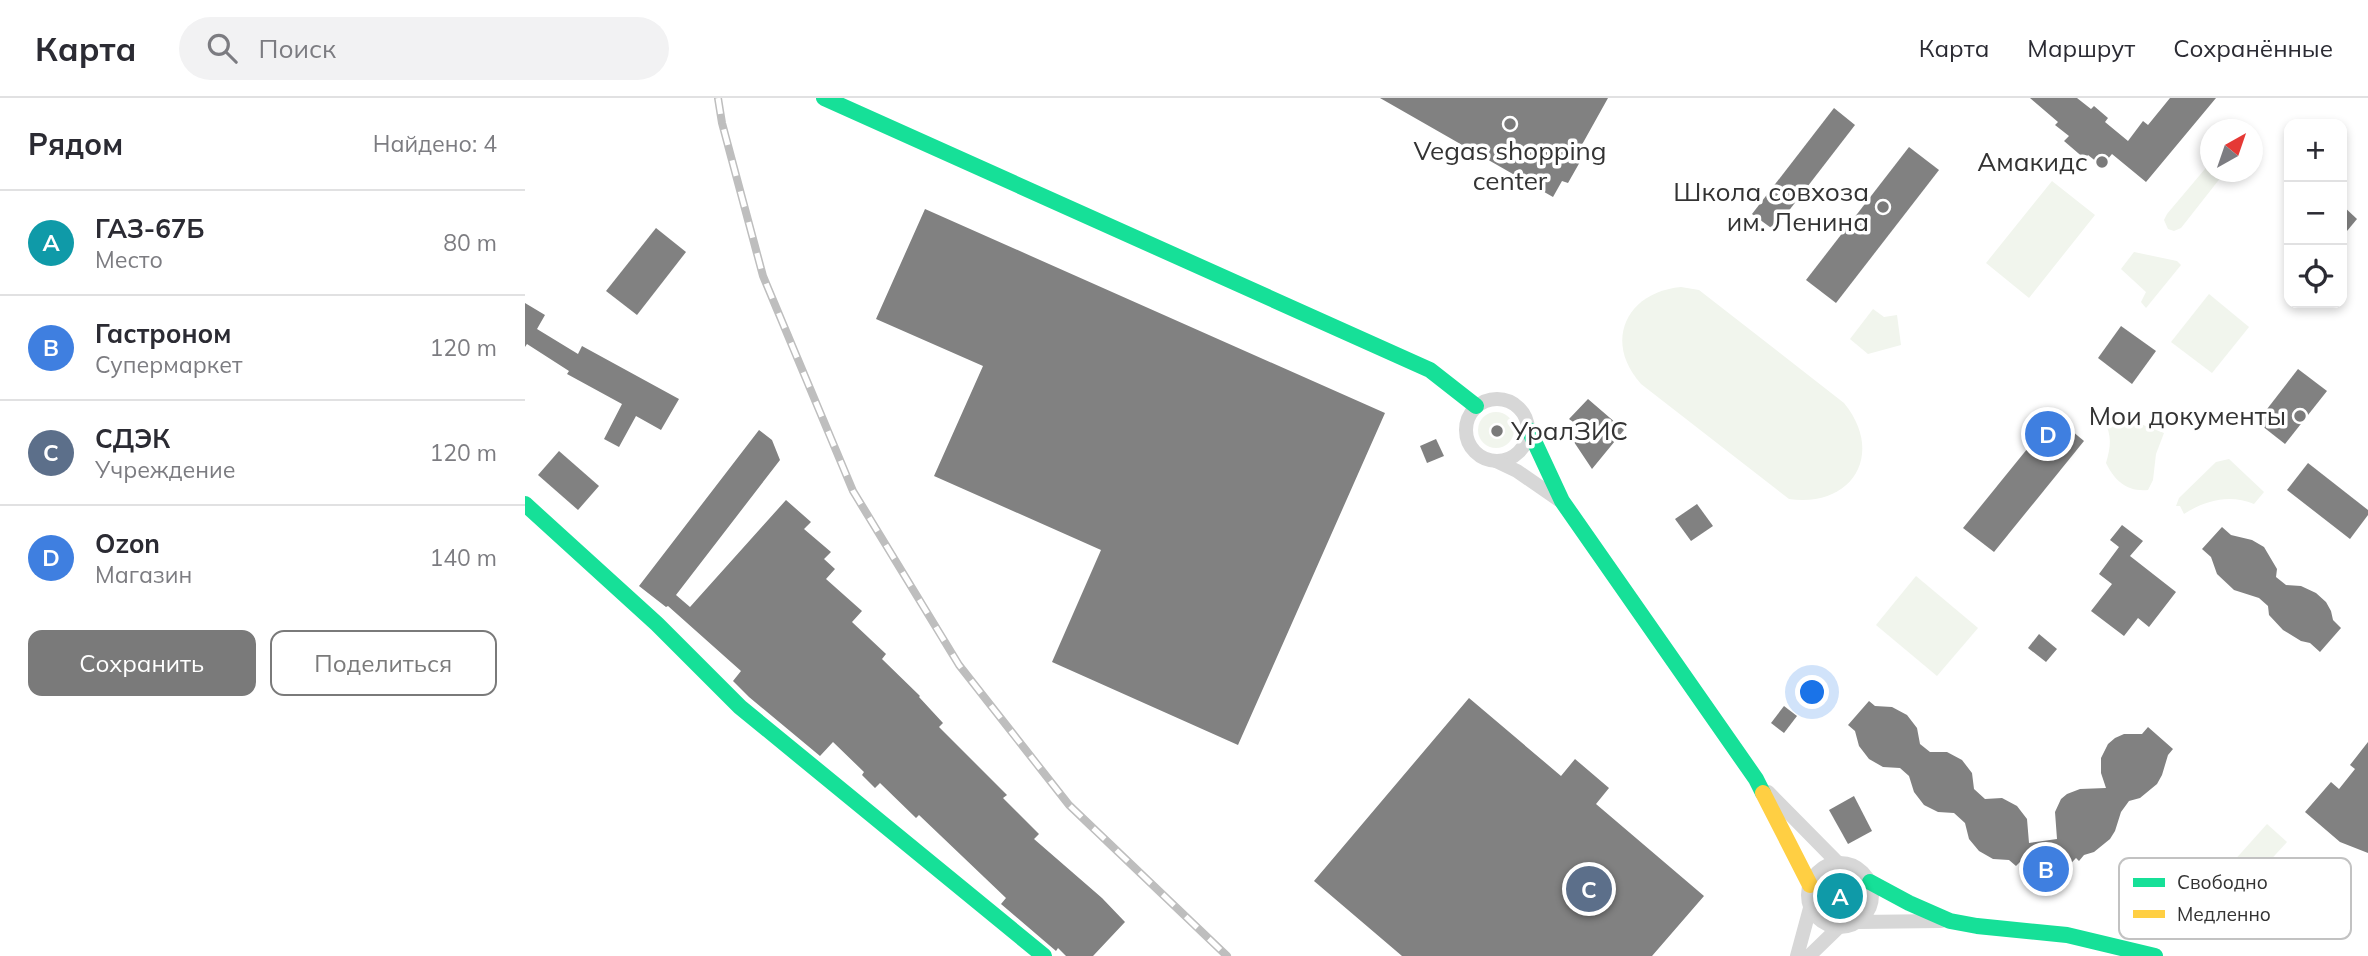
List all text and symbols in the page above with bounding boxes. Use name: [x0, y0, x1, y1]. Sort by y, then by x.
search box: [179, 17, 669, 80]
text: Карта: [35, 28, 137, 69]
icon: search: [203, 29, 241, 67]
text: Поиск: [259, 32, 336, 65]
text: Карта: [1919, 33, 1989, 63]
text: Маршрут: [2027, 33, 2135, 63]
text: Сохранённые: [2173, 33, 2333, 63]
marker: Vegas shopping center: [1502, 116, 1518, 132]
north arrow: [2200, 119, 2263, 182]
map controls: [2284, 119, 2347, 308]
button: +: [2284, 119, 2347, 182]
text: Рядом: [28, 125, 123, 163]
text: Найдено: 4: [373, 129, 497, 158]
place label: Vegas shopping center: [1413, 134, 1607, 197]
place label: Амакидс: [1977, 145, 2088, 178]
marker: Амакидс: [2094, 154, 2110, 170]
place label: Школа совхоза им. Ленина: [1673, 175, 1869, 238]
button: −: [2284, 182, 2347, 245]
marker: Школа совхоза им. Ленина: [1875, 199, 1891, 215]
text: ГАЗ-67Б: [95, 212, 204, 245]
text: A: [42, 228, 60, 257]
text: 80 m: [443, 228, 497, 257]
text: Место: [95, 245, 163, 274]
button: locate: [2284, 245, 2347, 308]
text: Гастроном: [95, 317, 232, 350]
text: B: [43, 333, 59, 362]
text: 120 m: [429, 333, 497, 362]
text: Супермаркет: [95, 350, 242, 379]
place label: Мои документы: [2089, 399, 2286, 432]
pin: D: [2025, 408, 2071, 460]
marker: Мои документы: [2292, 408, 2308, 424]
place label: УралЗИС: [1510, 414, 1628, 447]
text: СДЭК: [95, 422, 170, 455]
marker: УралЗИС: [1489, 423, 1505, 439]
text: C: [43, 438, 59, 467]
text: 120 m: [429, 438, 497, 467]
text: Учреждение: [95, 455, 235, 484]
text: Ozon: [95, 527, 160, 560]
text: D: [42, 543, 60, 572]
text: 140 m: [429, 543, 497, 572]
text: Магазин: [95, 560, 192, 589]
button: Сохранить: [28, 630, 256, 696]
button: Поделиться: [270, 630, 497, 696]
your location: [1795, 675, 1829, 709]
pin: B: [2023, 843, 2069, 895]
legend: [2119, 858, 2351, 939]
pin: C: [1566, 863, 1612, 915]
pin: A: [1817, 870, 1863, 922]
text: Свободно: [2177, 870, 2268, 894]
text: Медленно: [2177, 902, 2271, 926]

